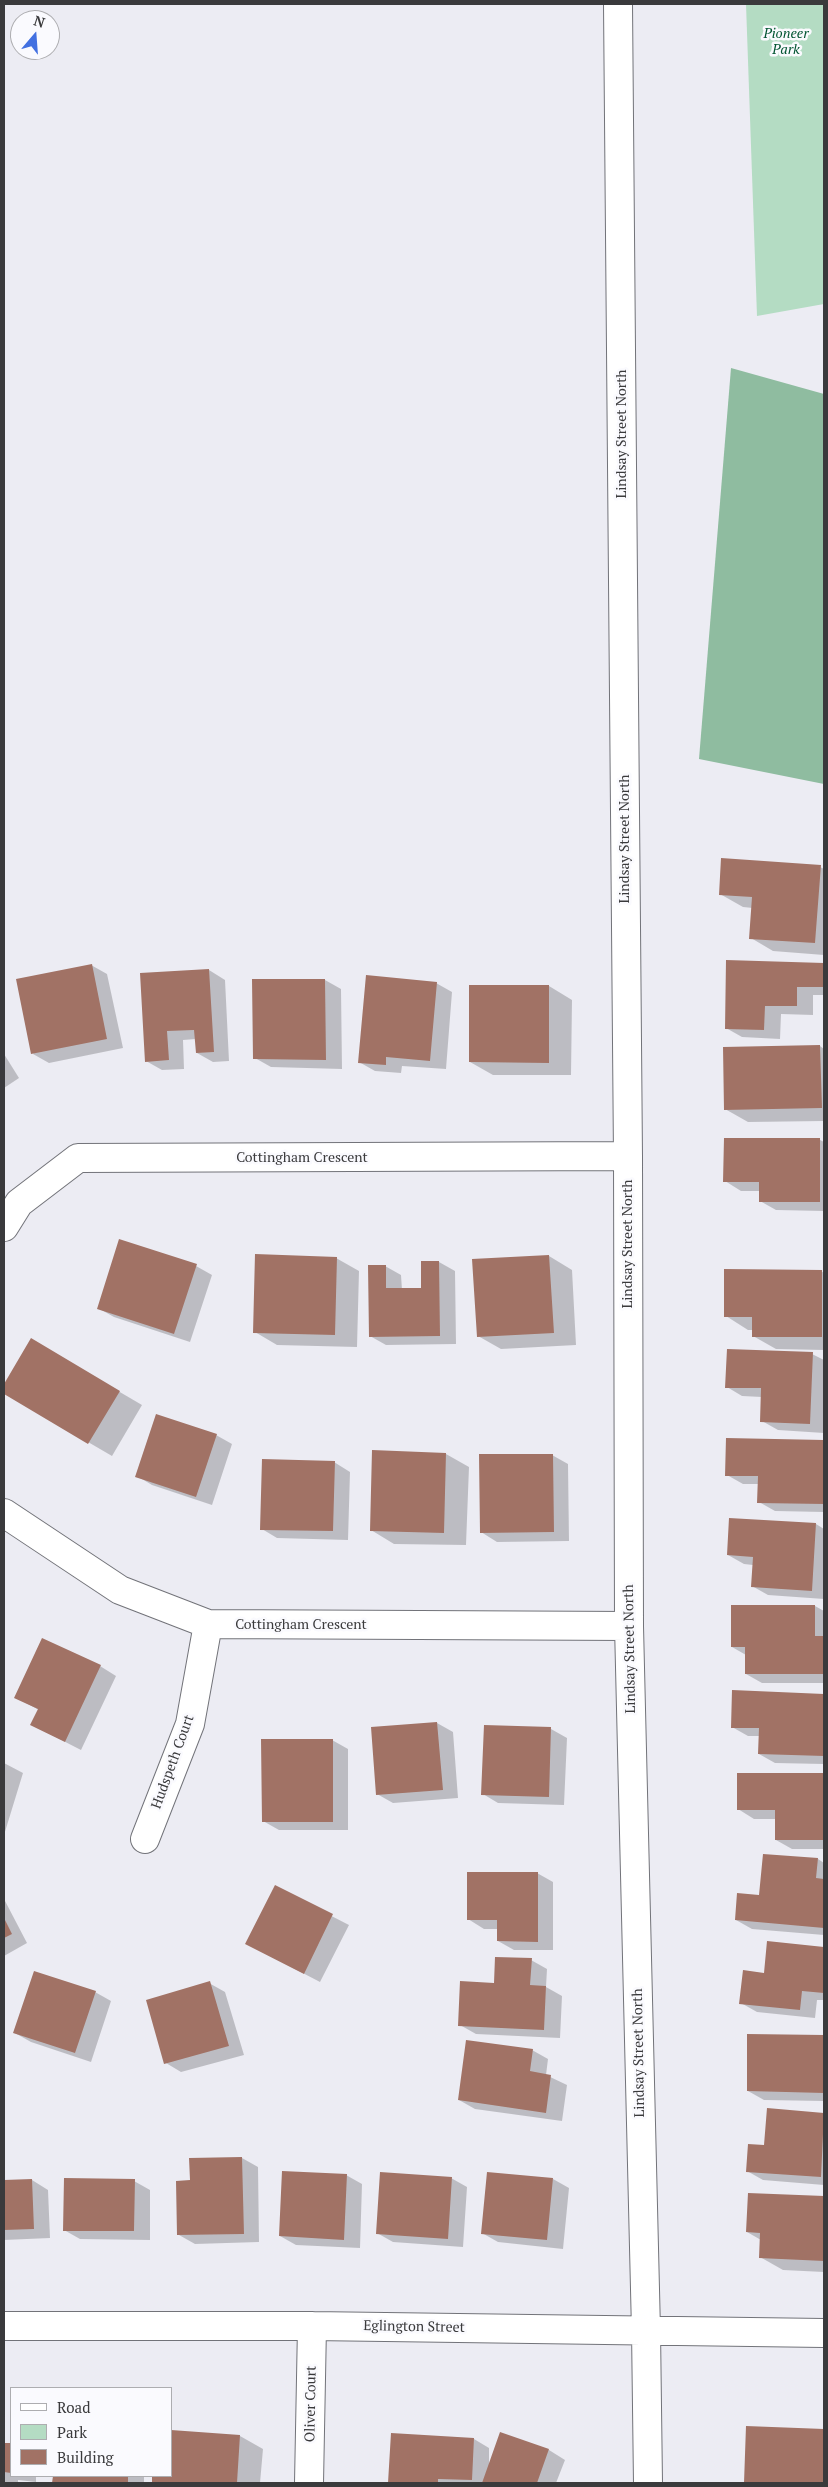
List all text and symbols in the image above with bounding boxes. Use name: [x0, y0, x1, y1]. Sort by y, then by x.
north arrow: [10, 10, 60, 60]
text: N: [31, 11, 47, 32]
park label: Pioneer Park: [763, 26, 809, 58]
street label: Lindsay Street North: [614, 369, 630, 499]
street label: Lindsay Street North: [617, 774, 633, 904]
street label: Cottingham Crescent: [236, 1150, 368, 1166]
street label: Lindsay Street North: [620, 1179, 636, 1309]
street label: Lindsay Street North: [620, 1584, 640, 1714]
street label: Cottingham Crescent: [235, 1617, 367, 1633]
street label: Hudspeth Court: [148, 1713, 198, 1811]
street label: Lindsay Street North: [629, 1988, 649, 2118]
street label: Eglington Street: [363, 2318, 465, 2336]
street label: Oliver Court: [302, 2366, 320, 2442]
legend: [10, 2387, 172, 2477]
text: Road: [57, 2397, 90, 2417]
text: Park: [57, 2422, 87, 2442]
text: Building: [57, 2447, 114, 2467]

